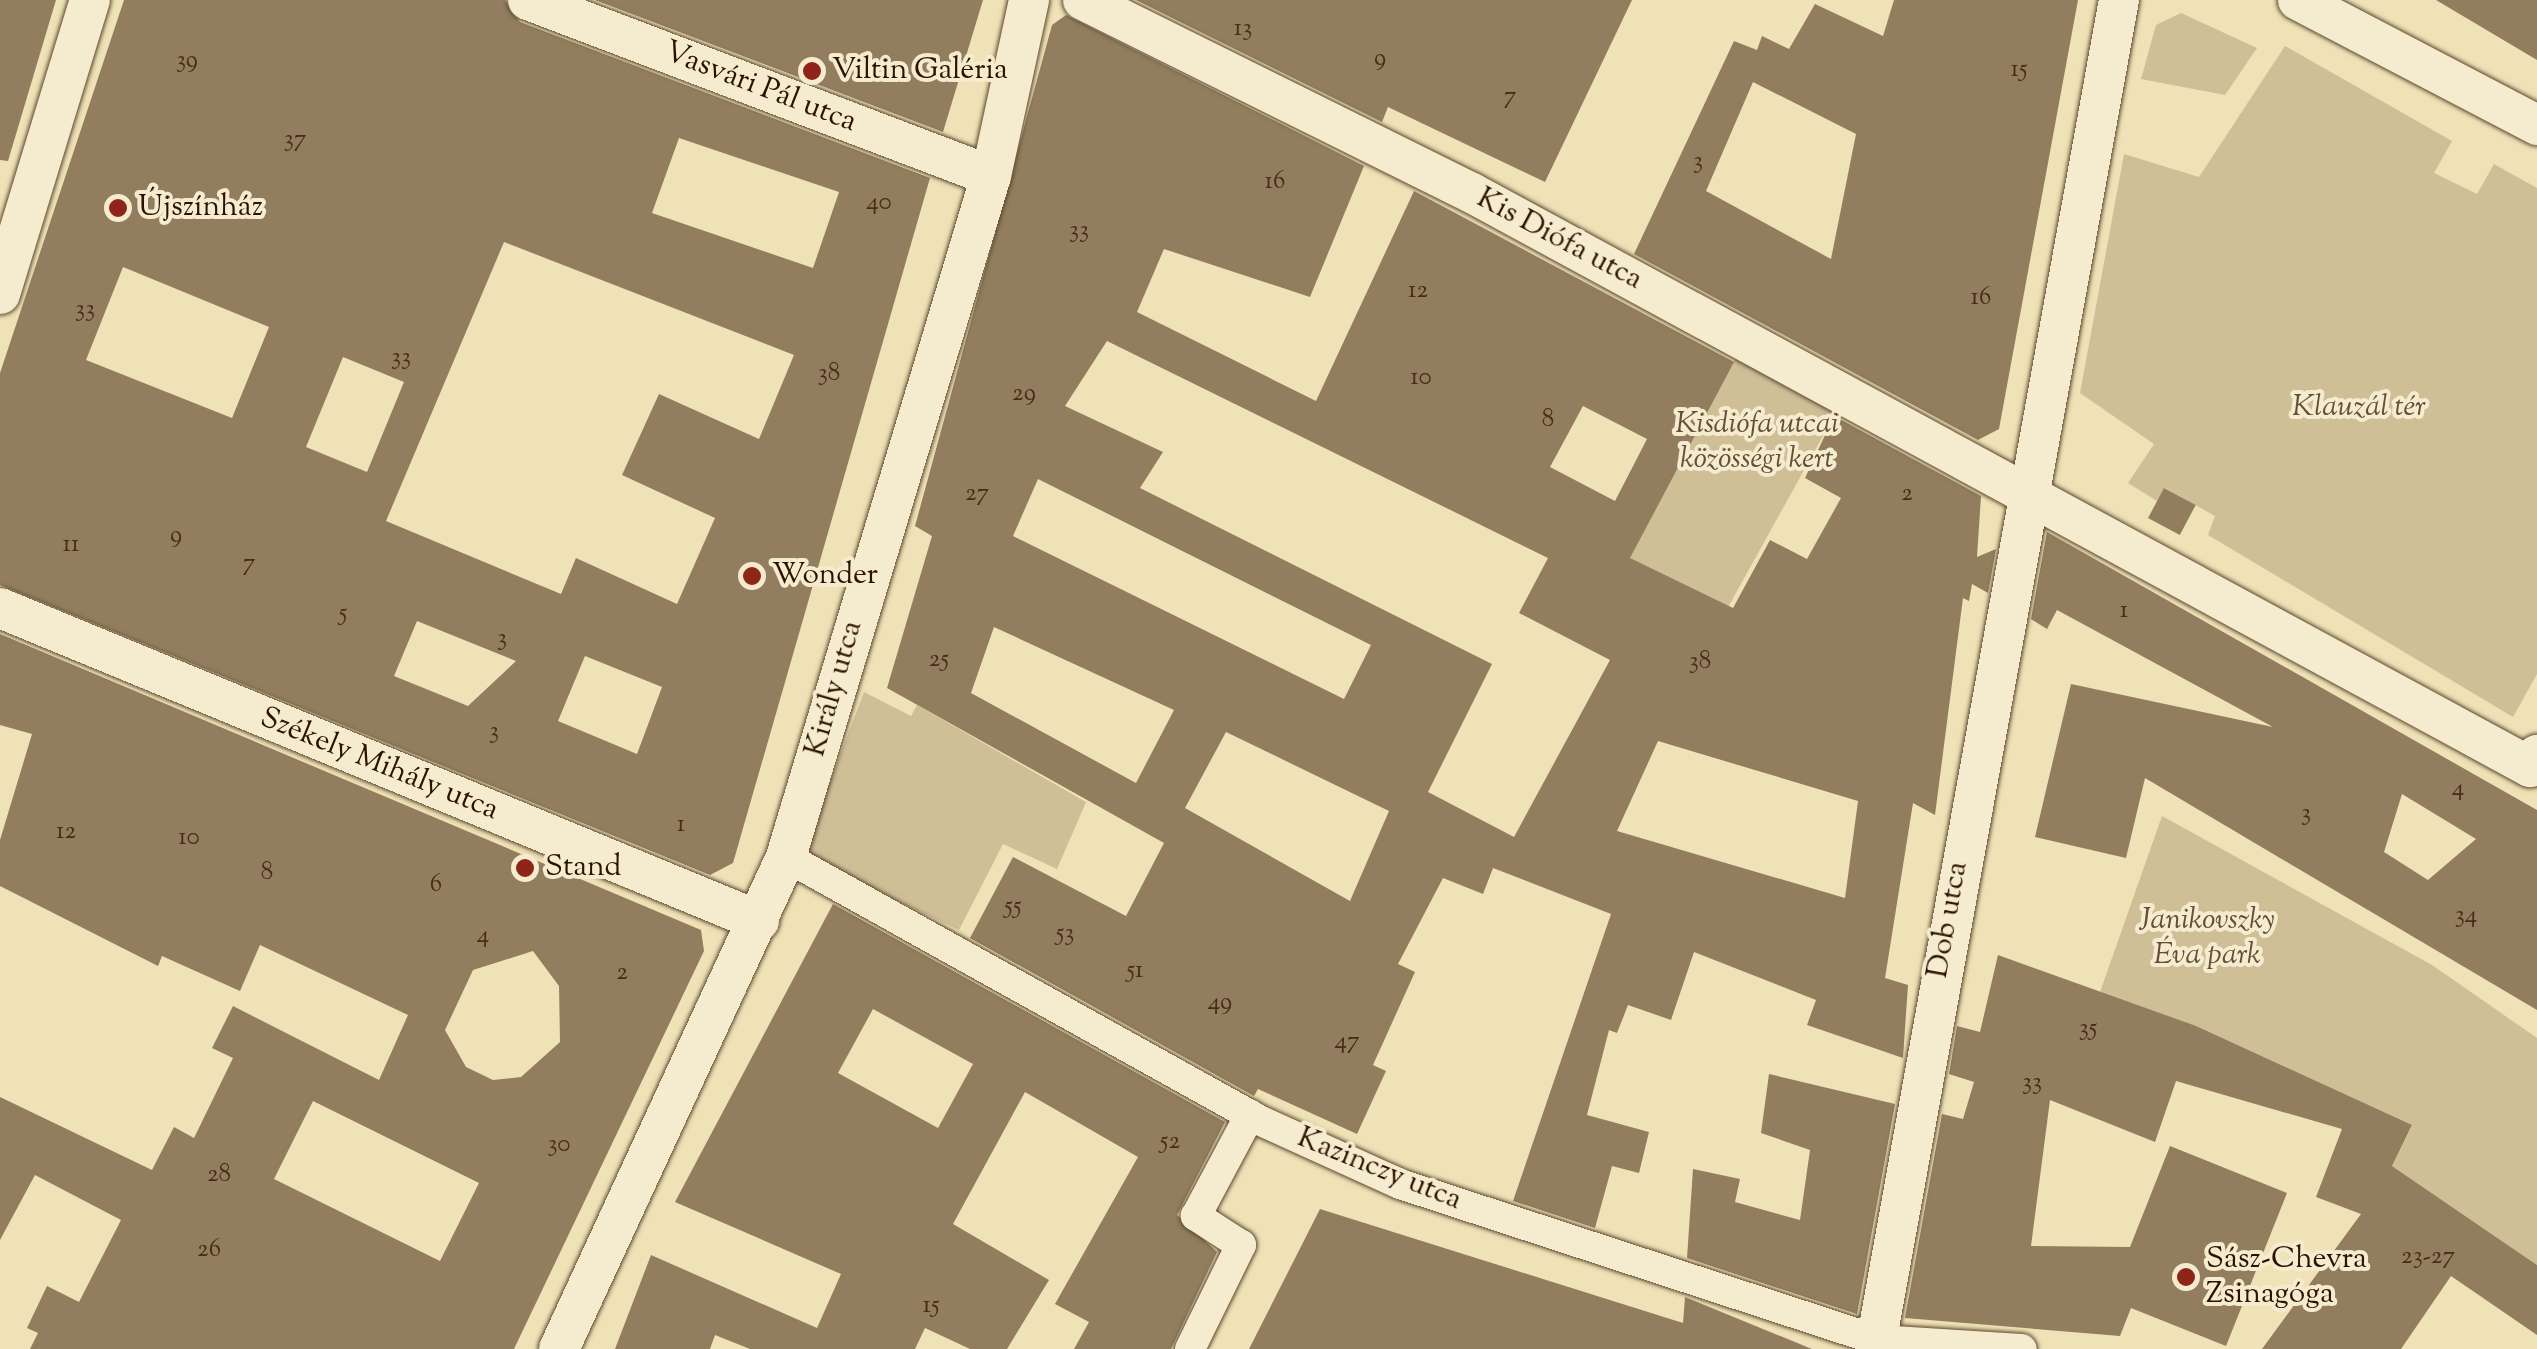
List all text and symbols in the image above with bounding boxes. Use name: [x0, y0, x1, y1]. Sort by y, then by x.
house number: 13: [1234, 14, 1252, 44]
street label: Vasvári Pál utca: [659, 35, 861, 141]
house number: 9: [1374, 44, 1386, 74]
house number: 39: [176, 46, 198, 76]
place label: Viltin Galéria: [832, 53, 1008, 89]
house number: 15: [2010, 55, 2028, 85]
marker: Viltin Galéria: [801, 60, 823, 82]
house number: 7: [1504, 82, 1516, 112]
house number: 37: [284, 125, 306, 155]
house number: 3: [1693, 147, 1703, 177]
house number: 16: [1265, 167, 1285, 197]
street label: Kis Diófa utca: [1470, 181, 1648, 299]
house number: 40: [866, 188, 892, 218]
place label: Újszínház: [138, 190, 263, 226]
marker: Újszínház: [107, 197, 129, 219]
house number: 33: [1069, 216, 1089, 246]
house number: 12: [1408, 276, 1428, 306]
house number: 16: [1971, 283, 1991, 313]
house number: 33: [75, 295, 95, 325]
house number: 33: [391, 343, 411, 373]
house number: 38: [818, 359, 840, 389]
house number: 10: [1410, 363, 1432, 393]
house number: 29: [1012, 379, 1036, 409]
park label: Klauzál tér: [2292, 390, 2426, 426]
house number: 8: [1542, 405, 1554, 435]
park label: Kisdiófa utcai közösségi kert: [1675, 407, 1839, 478]
house number: 27: [965, 479, 989, 509]
house number: 2: [1901, 479, 1913, 509]
house number: 9: [170, 521, 182, 551]
house number: 11: [63, 530, 79, 560]
house number: 7: [243, 549, 255, 579]
place label: Wonder: [772, 558, 878, 594]
marker: Wonder: [741, 565, 763, 587]
house number: 1: [2120, 596, 2128, 626]
house number: 5: [339, 599, 347, 629]
street label: Király utca: [798, 617, 872, 761]
house number: 3: [497, 624, 507, 654]
house number: 25: [929, 645, 949, 675]
house number: 38: [1689, 647, 1711, 677]
street label: Székely Mihály utca: [255, 701, 503, 829]
house number: 3: [489, 717, 499, 747]
house number: 4: [2452, 774, 2464, 804]
house number: 3: [2301, 799, 2311, 829]
house number: 1: [677, 810, 685, 840]
house number: 12: [56, 817, 76, 847]
house number: 10: [178, 823, 200, 853]
place label: Stand: [545, 850, 621, 886]
marker: Stand: [514, 857, 536, 879]
house number: 8: [261, 858, 273, 888]
street label: Dob utca: [1921, 859, 1977, 981]
house number: 6: [430, 870, 442, 900]
house number: 55: [1004, 892, 1022, 922]
house number: 34: [2455, 901, 2477, 931]
park label: Janikovszky Éva park: [2139, 903, 2275, 974]
house number: 53: [1056, 919, 1074, 949]
house number: 4: [477, 921, 489, 951]
house number: 51: [1126, 956, 1144, 986]
house number: 2: [616, 958, 628, 988]
house number: 49: [1208, 988, 1232, 1018]
house number: 35: [2079, 1014, 2097, 1044]
house number: 47: [1334, 1027, 1360, 1057]
house number: 33: [2022, 1068, 2042, 1098]
street label: Kazinczy utca: [1292, 1121, 1466, 1219]
house number: 52: [1160, 1127, 1180, 1157]
house number: 30: [547, 1130, 571, 1160]
house number: 28: [207, 1160, 231, 1190]
house number: 26: [197, 1235, 221, 1265]
place label: Sász-Chevra Zsinagóga: [2206, 1242, 2367, 1312]
house number: 23-27: [2401, 1242, 2455, 1272]
marker: Sász-Chevra Zsinagóga: [2175, 1266, 2197, 1288]
house number: 15: [922, 1291, 940, 1321]

